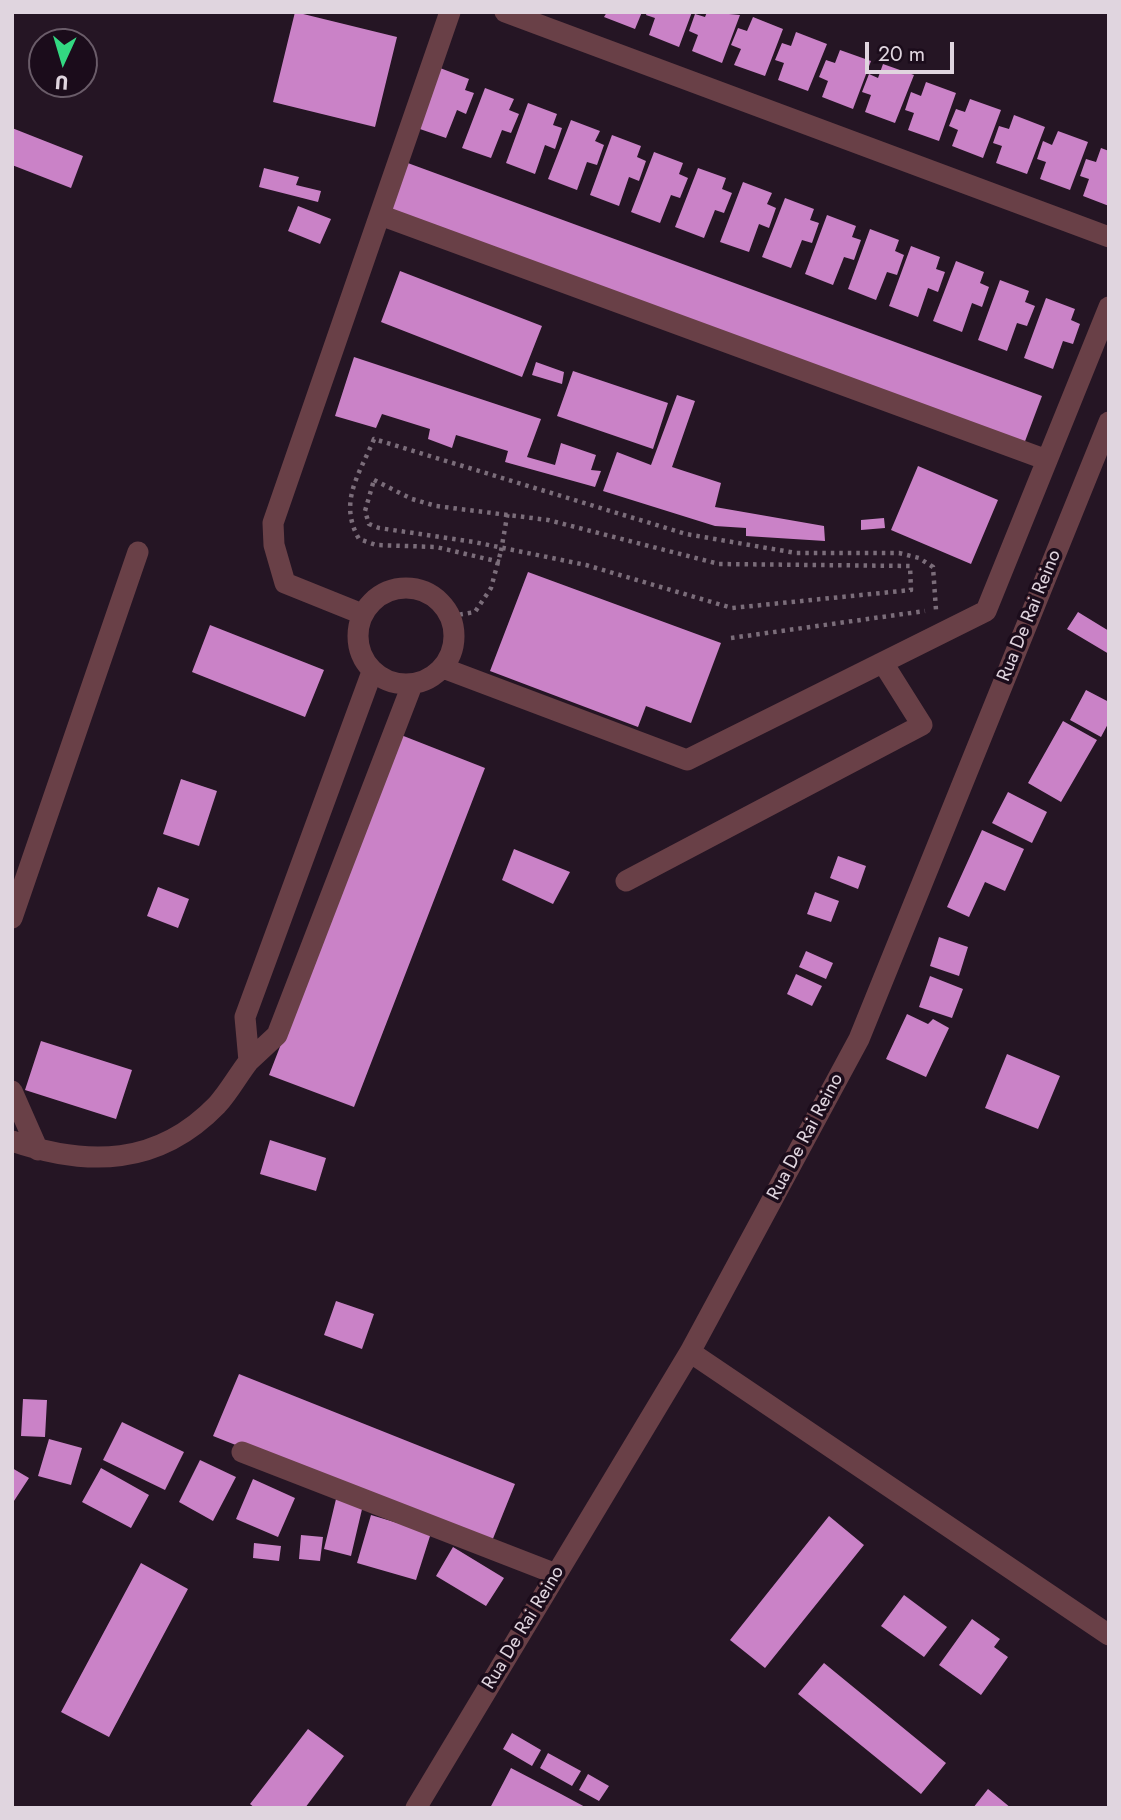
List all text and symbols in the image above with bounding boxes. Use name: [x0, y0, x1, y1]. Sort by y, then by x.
north arrow: [28, 28, 98, 98]
scale bar: [869, 28, 958, 72]
text: 20 m: [878, 39, 925, 69]
text: U: [54, 69, 69, 96]
street label: Rua De Rai Reino: [993, 547, 1067, 685]
street label: Rua De Rai Reino: [763, 1070, 849, 1204]
street label: Rua De Rai Reino: [478, 1562, 570, 1694]

